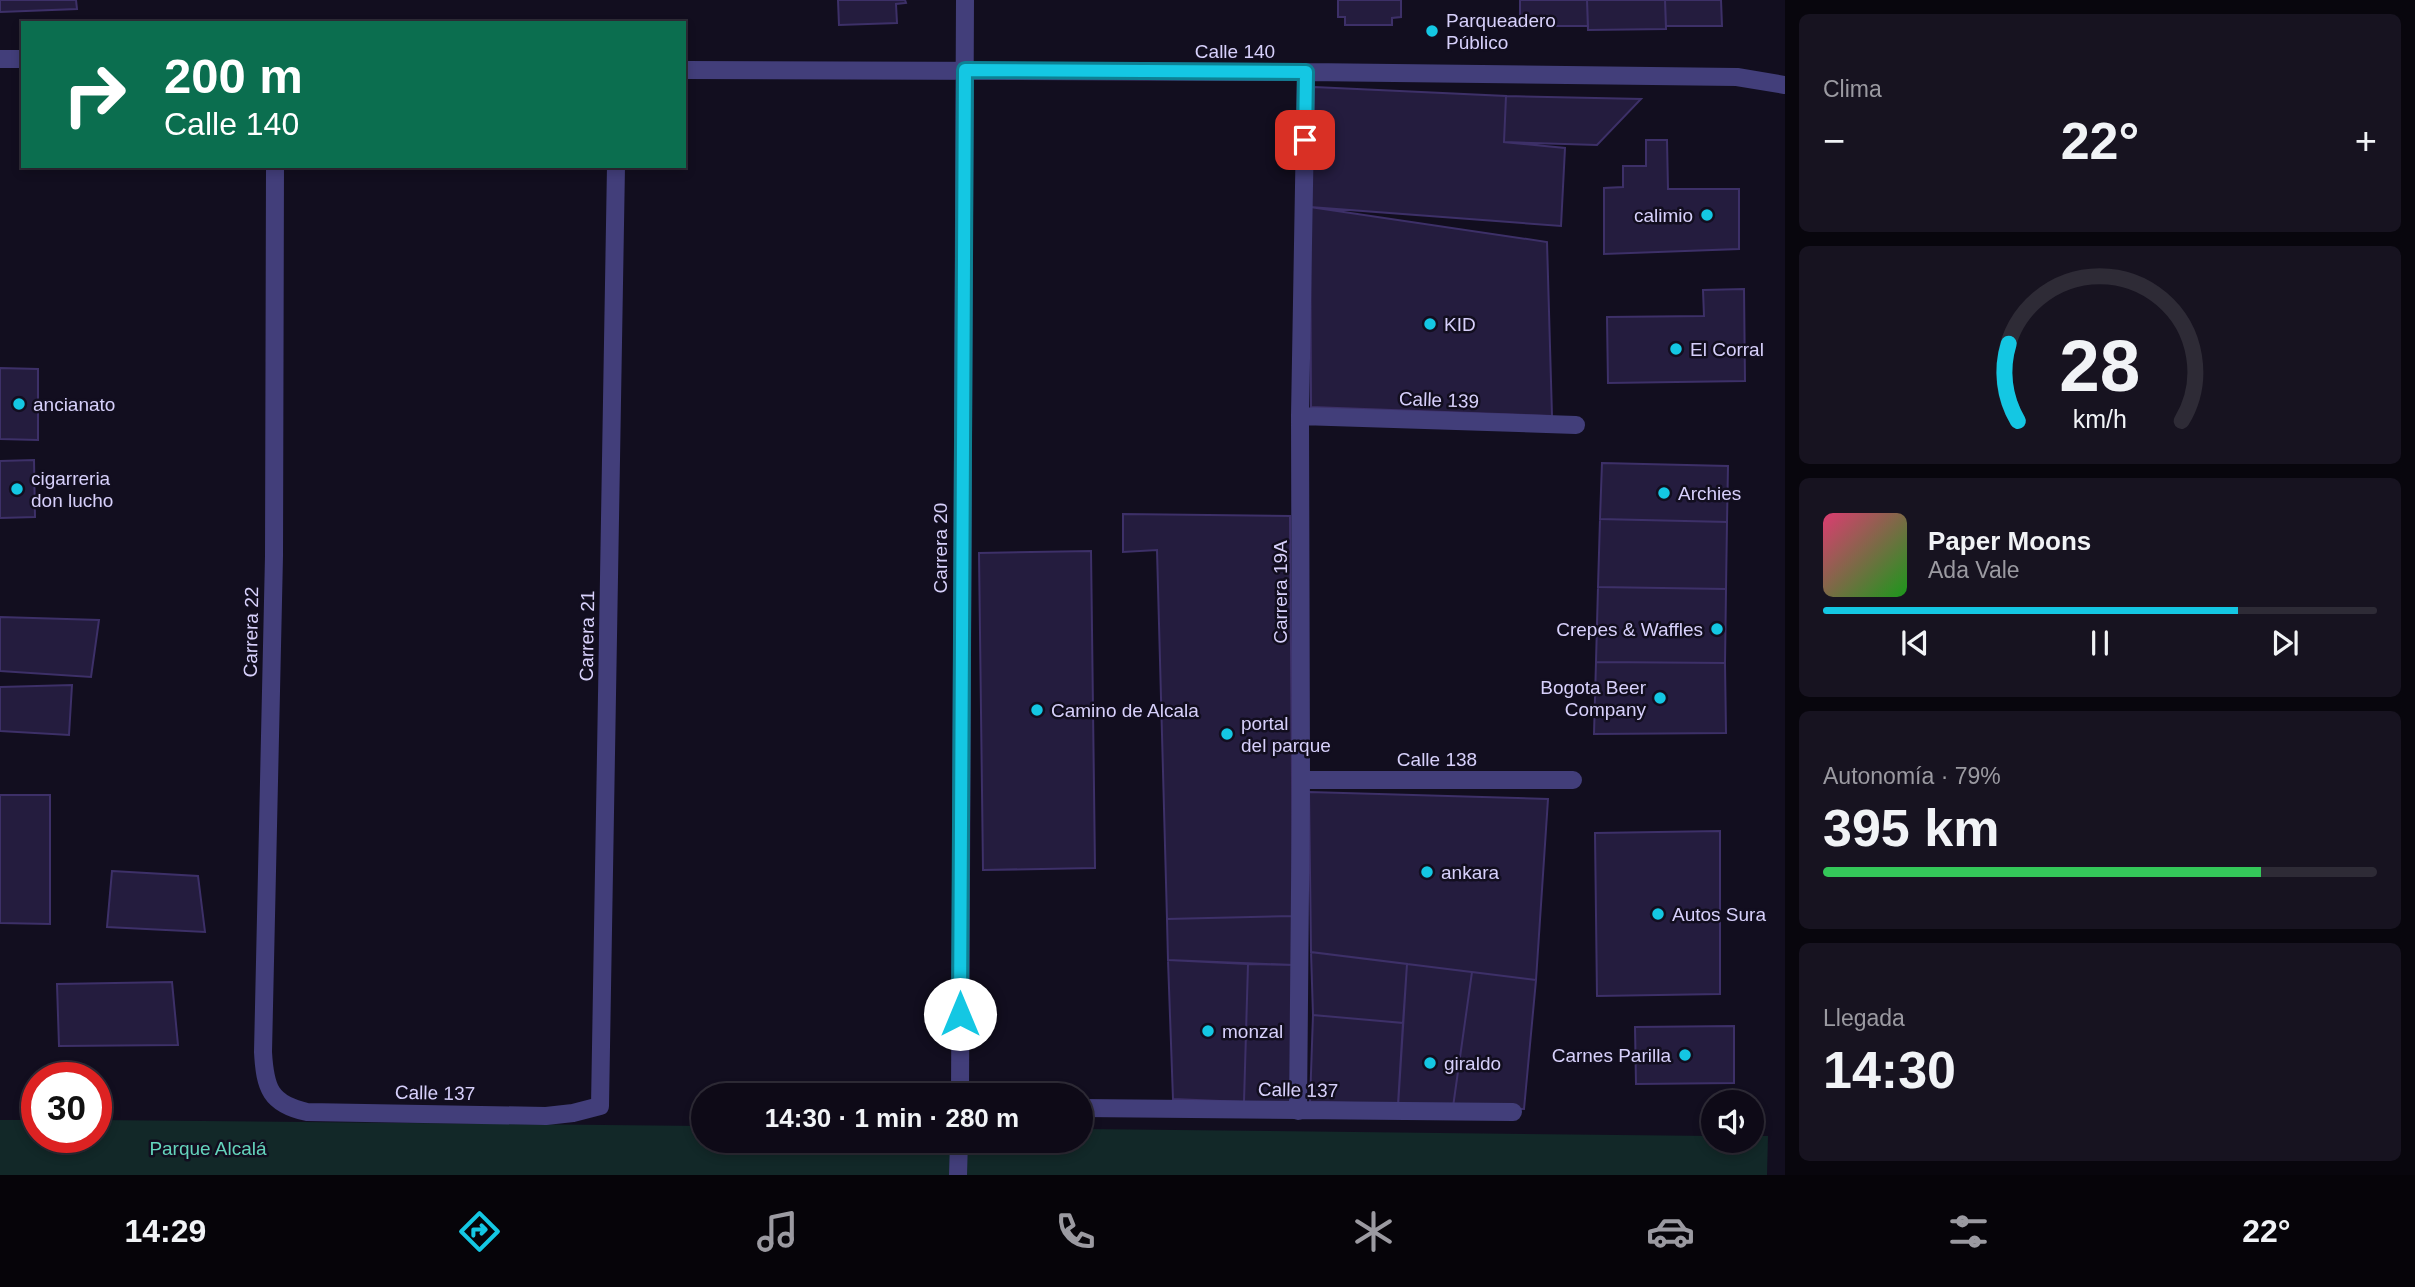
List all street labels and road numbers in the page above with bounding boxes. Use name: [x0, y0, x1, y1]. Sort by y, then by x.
street label: Calle 140: [1195, 41, 1275, 62]
street label: Calle 139: [1399, 388, 1479, 412]
street label: Carrera 20: [930, 503, 951, 593]
street label: Carrera 19A: [1270, 540, 1291, 644]
street label: Carrera 22: [240, 586, 262, 678]
street label: Carrera 21: [576, 590, 598, 682]
street label: Calle 138: [1397, 749, 1477, 770]
street label: Calle 137: [1258, 1079, 1338, 1101]
street label: Calle 137: [395, 1082, 475, 1104]

